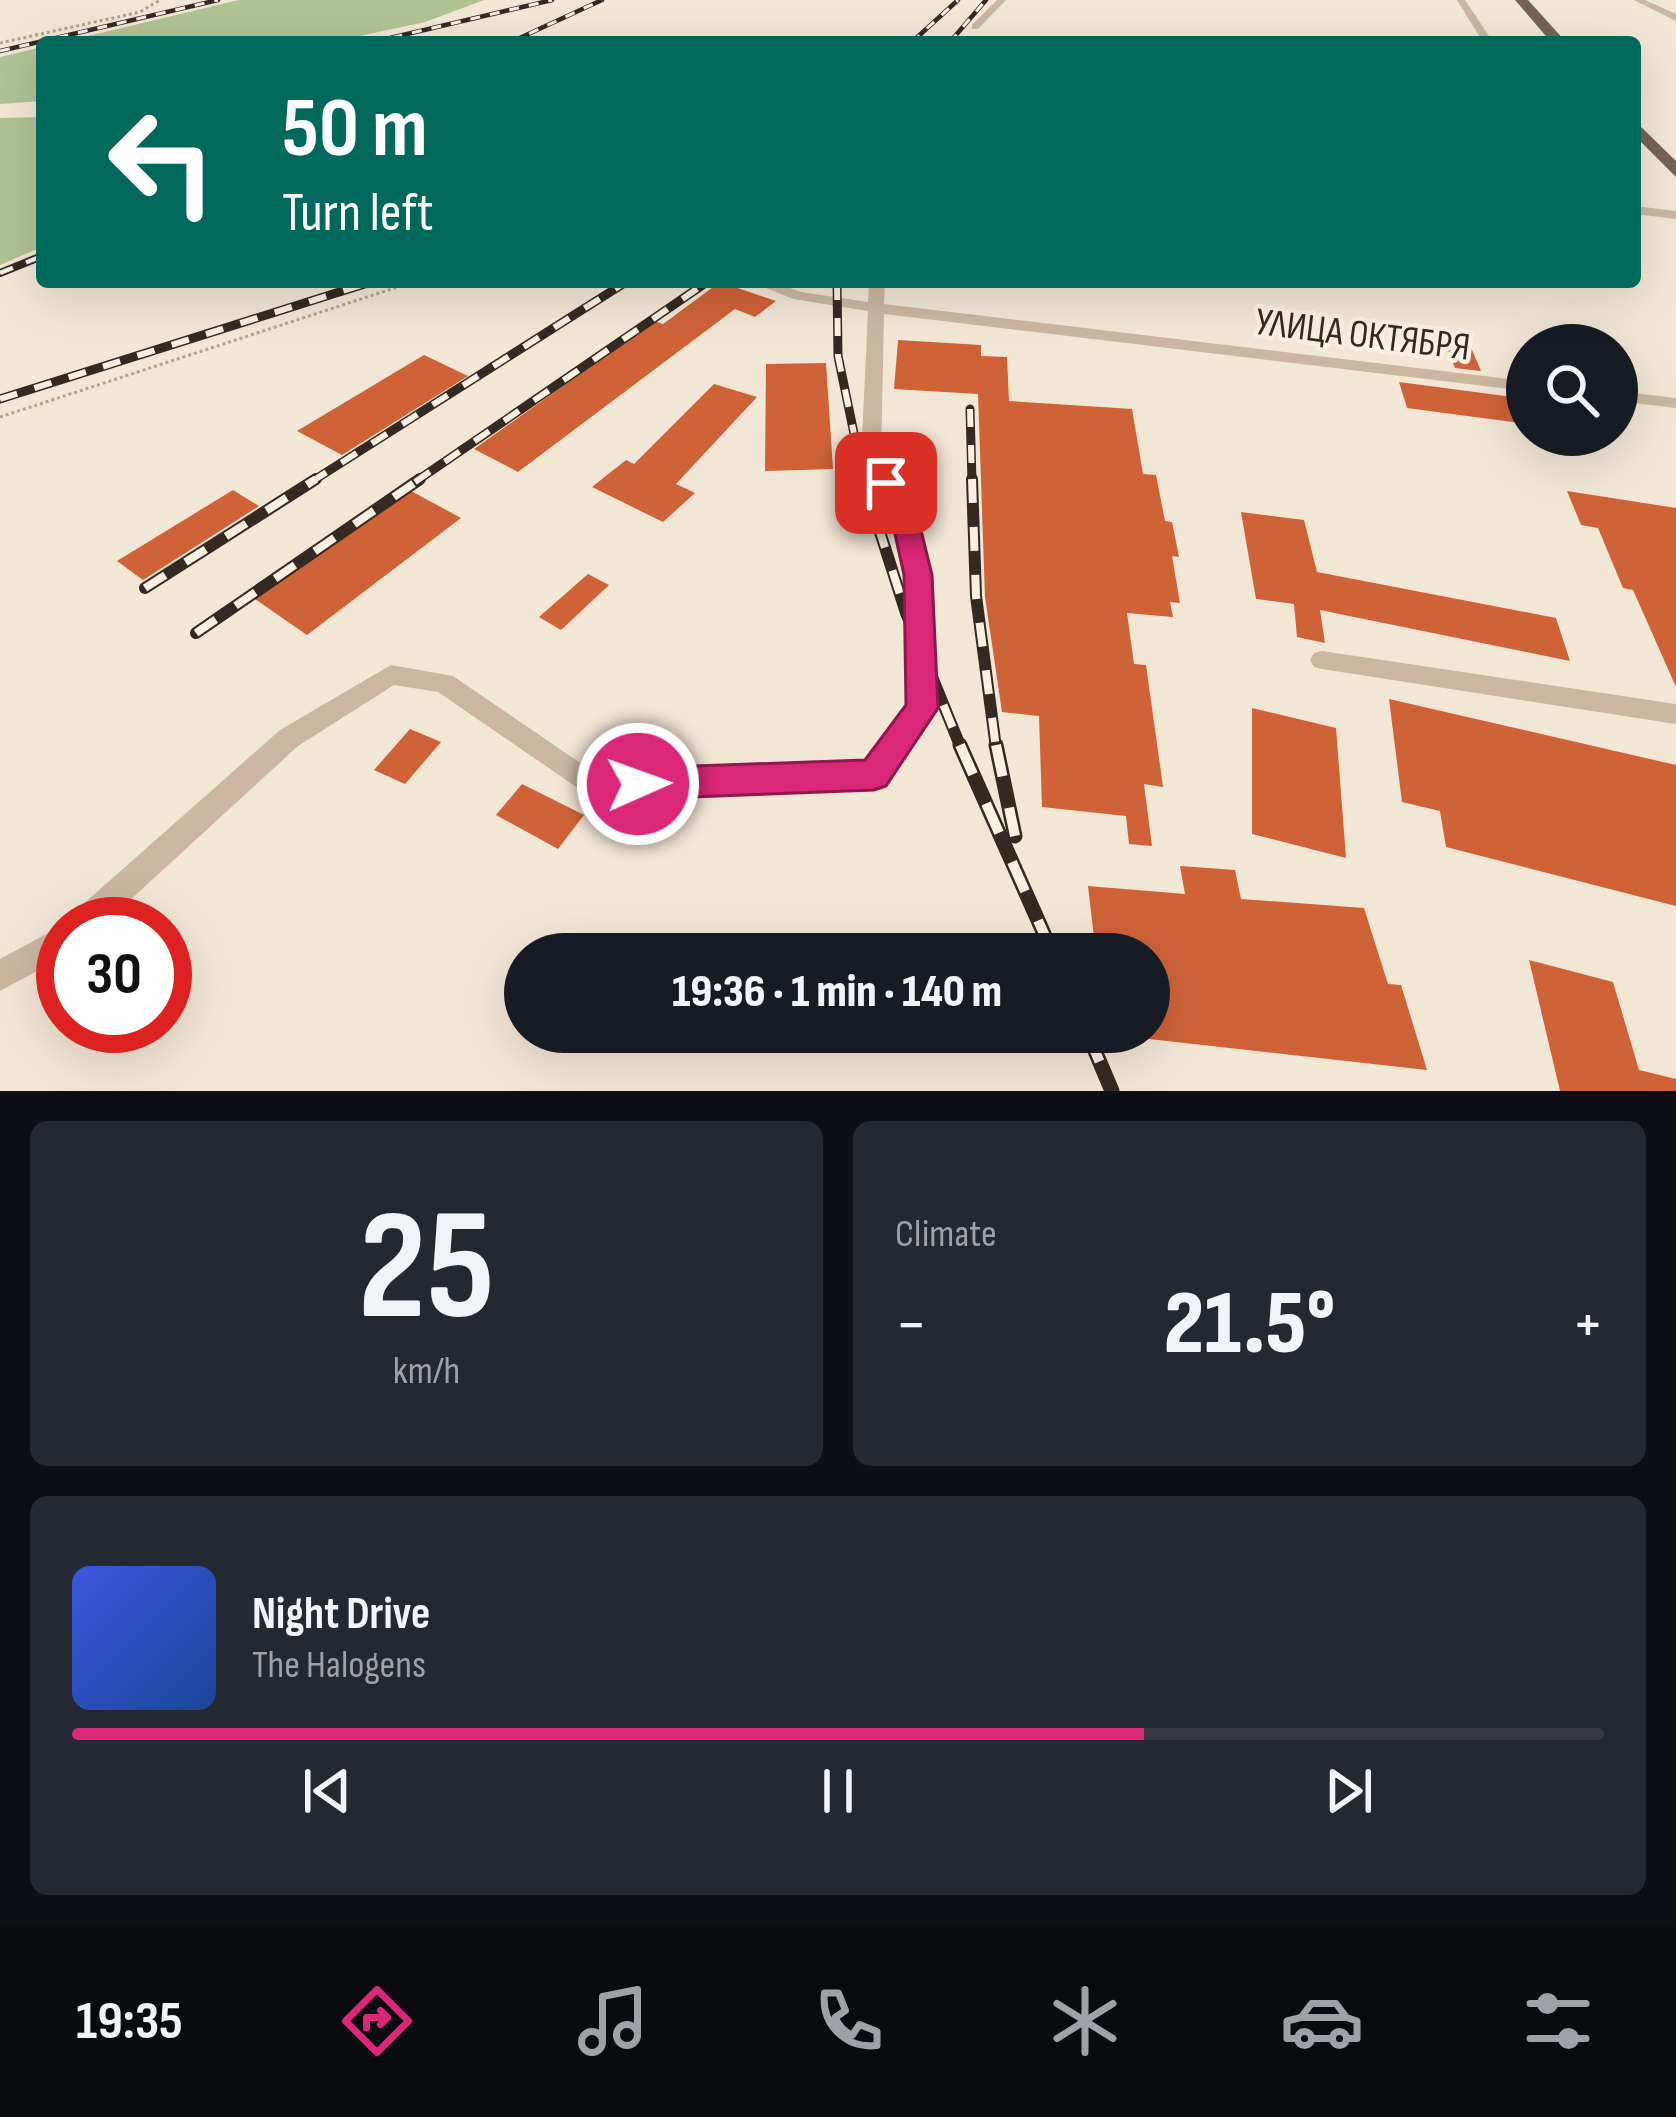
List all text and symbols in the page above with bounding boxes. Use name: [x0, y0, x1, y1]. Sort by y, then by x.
text: 50 m: [282, 79, 428, 180]
icon: left: [84, 84, 240, 240]
text: Turn left: [282, 181, 434, 246]
street label: УЛИЦА ОКТЯБРЯ: [1253, 299, 1472, 372]
map controls: [1506, 324, 1638, 456]
button: search: [1506, 324, 1638, 456]
pin: [835, 432, 937, 534]
icon: arrive: [853, 450, 919, 516]
position arrow: [575, 721, 701, 847]
speed limit sign: 30: [36, 897, 192, 1053]
text: 19:36 · 1 min · 140 m: [672, 965, 1002, 1020]
text: 25: [358, 1176, 495, 1363]
text: Climate: [895, 1211, 997, 1258]
text: 21.5°: [1164, 1271, 1335, 1379]
text: −: [895, 1286, 927, 1365]
text: +: [1572, 1286, 1604, 1365]
text: km/h: [393, 1348, 460, 1395]
text: Night Drive: [252, 1587, 430, 1642]
text: The Halogens: [252, 1642, 426, 1689]
icon: previous: [294, 1758, 360, 1824]
icon: pause: [805, 1758, 871, 1824]
icon: next: [1316, 1758, 1382, 1824]
icon: directions: [335, 1979, 419, 2063]
icon: music: [571, 1979, 655, 2063]
icon: phone: [807, 1979, 891, 2063]
icon: climate: [1043, 1979, 1127, 2063]
icon: car: [1280, 1979, 1364, 2063]
icon: filters: [1516, 1979, 1600, 2063]
text: 19:35: [76, 1989, 183, 2054]

